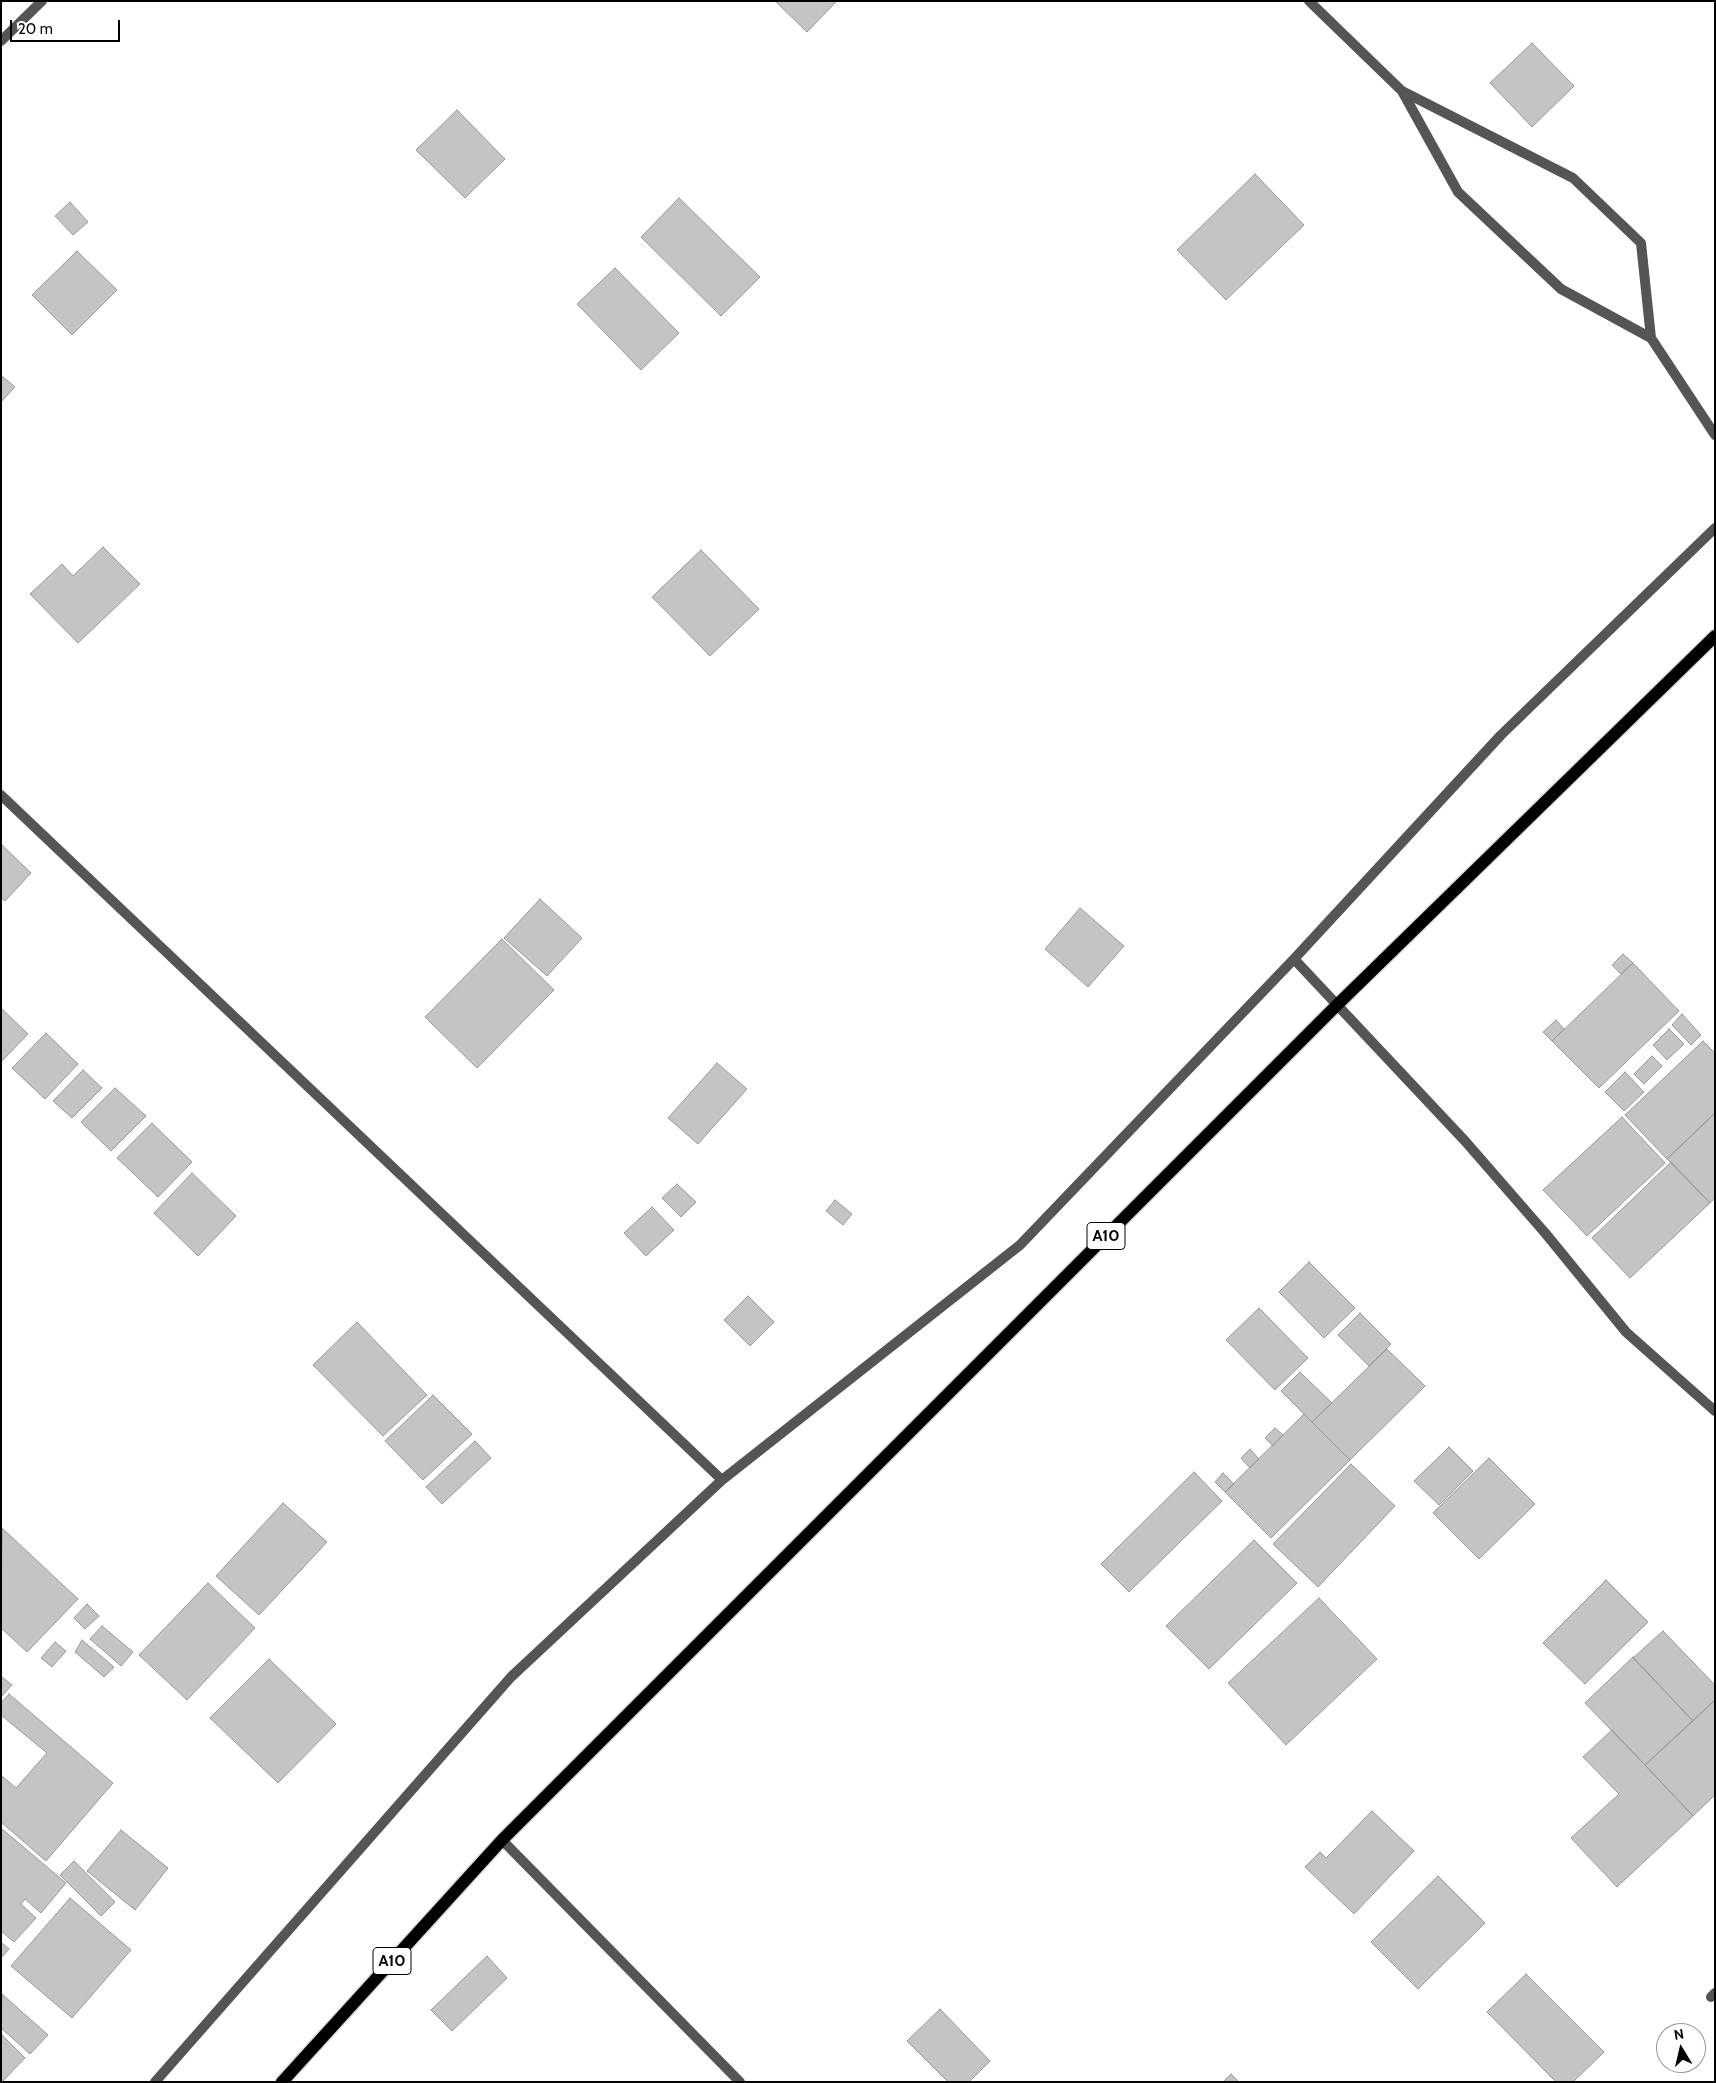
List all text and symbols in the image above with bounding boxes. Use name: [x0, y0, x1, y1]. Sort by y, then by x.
scale bar: [12, 10, 122, 42]
text: 20 m: [18, 20, 53, 38]
road number: A10: [1087, 1222, 1125, 1250]
road number: A10: [373, 1948, 411, 1974]
north arrow: [1656, 2023, 1706, 2073]
text: N: [1673, 2025, 1685, 2044]

